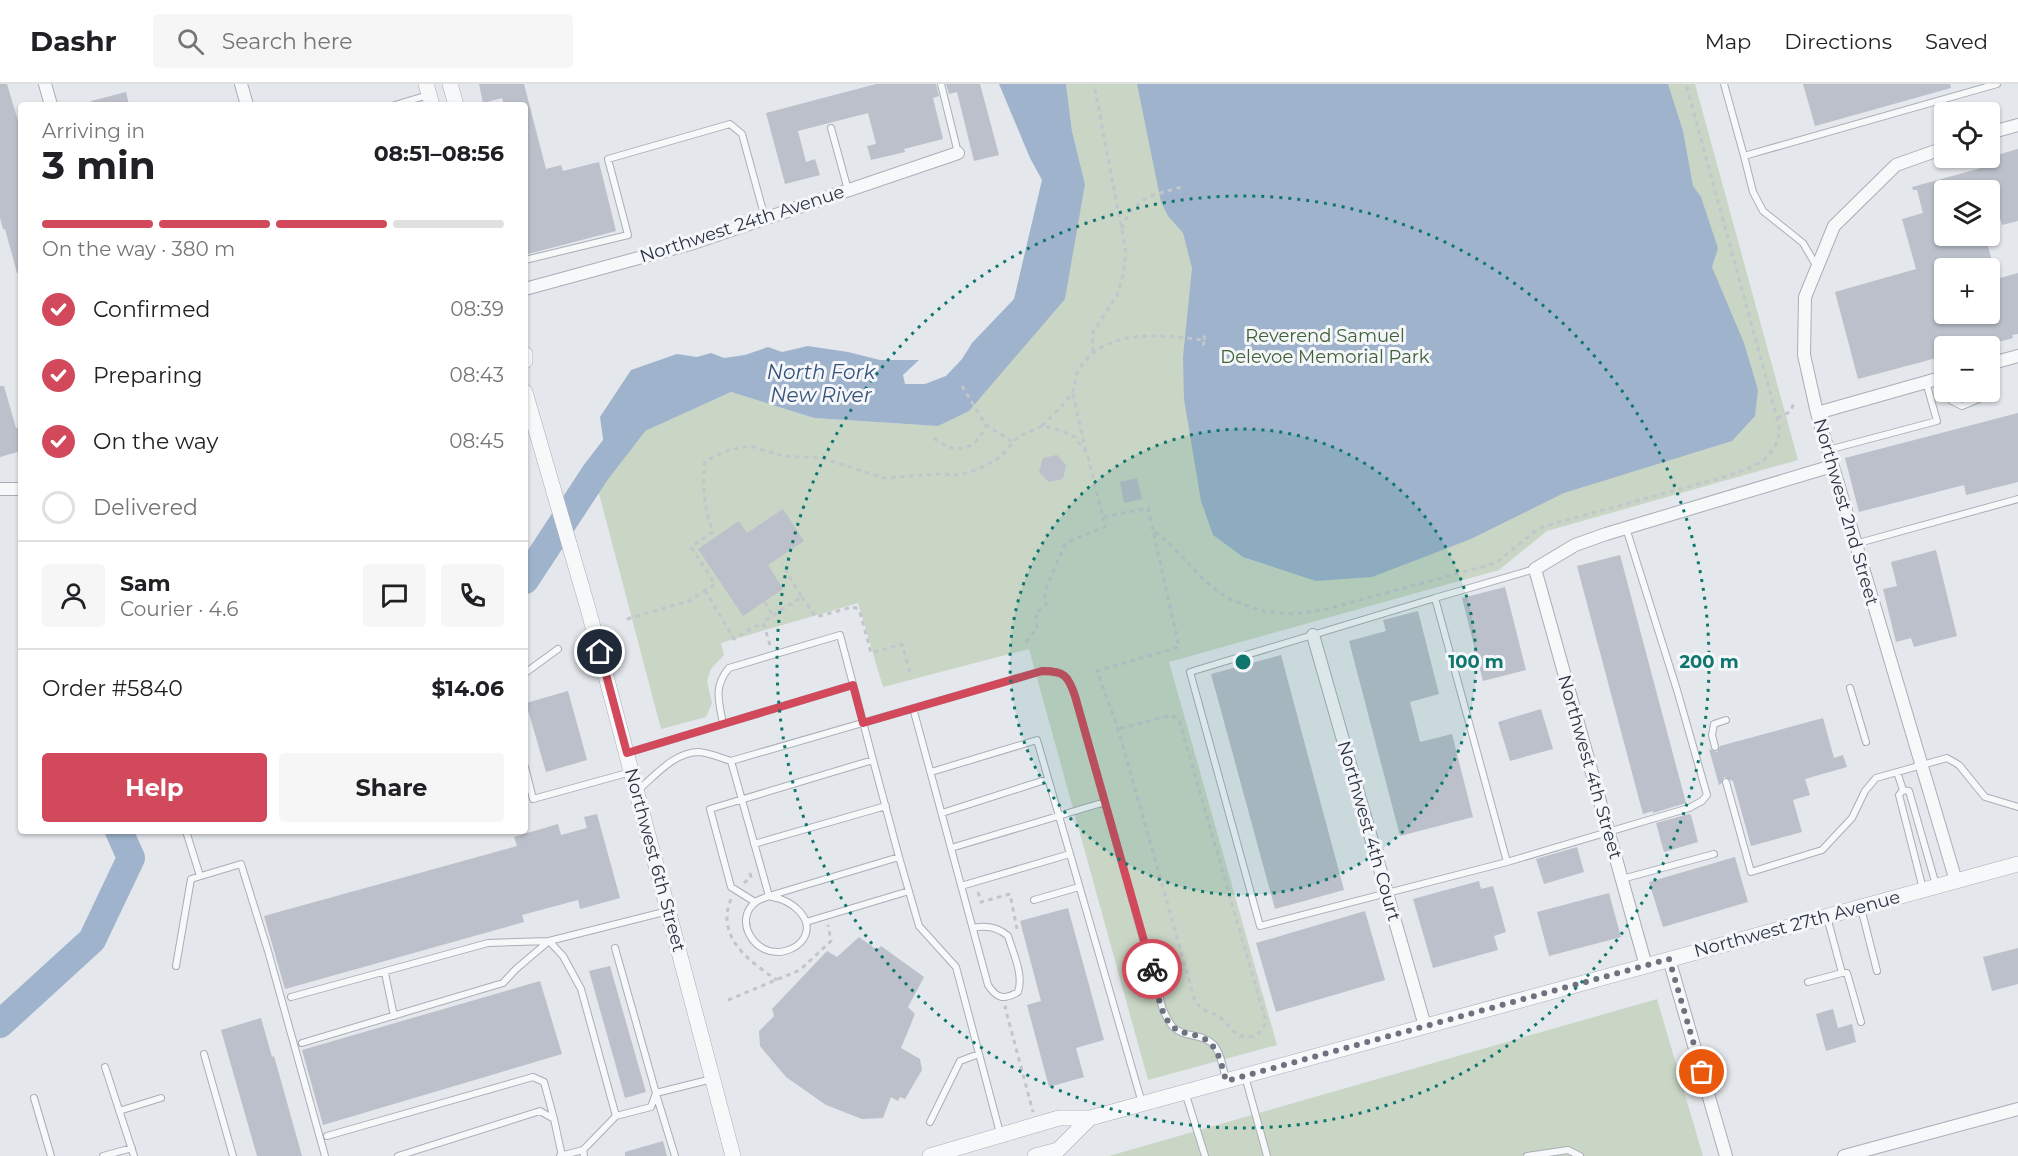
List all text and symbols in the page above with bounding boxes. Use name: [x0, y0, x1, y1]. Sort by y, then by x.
search box: [153, 14, 573, 68]
text: Dashr: [30, 24, 117, 58]
icon: search: [174, 25, 207, 58]
text: Search here: [222, 28, 353, 55]
text: Map: [1705, 29, 1751, 54]
text: Directions: [1784, 29, 1892, 54]
text: Saved: [1925, 29, 1988, 54]
map controls: [1934, 102, 2000, 402]
button: locate: [1934, 102, 2000, 168]
text: Arriving in: [42, 119, 145, 143]
text: 08:51–08:56: [374, 140, 504, 167]
text: 3 min: [42, 141, 156, 189]
street label: Northwest 24th Avenue: [637, 180, 847, 267]
button: layers: [1934, 180, 2000, 246]
text: On the way · 380 m: [42, 237, 235, 261]
button: +: [1934, 258, 2000, 324]
icon: check: [42, 293, 75, 326]
text: Confirmed: [93, 296, 210, 323]
text: 08:39: [450, 297, 504, 321]
park label: Reverend Samuel Delevoe Memorial Park: [1220, 325, 1430, 368]
button: −: [1934, 336, 2000, 402]
icon: check: [42, 359, 75, 392]
water label: North Fork New River: [767, 360, 876, 407]
text: Preparing: [93, 362, 202, 389]
text: 08:43: [450, 363, 504, 387]
street label: Northwest 2nd Street: [1809, 416, 1883, 608]
icon: check: [42, 425, 75, 458]
text: On the way: [93, 428, 218, 455]
text: 08:45: [449, 429, 504, 453]
text: Delivered: [93, 494, 198, 521]
button: person: [42, 564, 105, 627]
button: chat: [363, 564, 426, 627]
button: phone: [441, 564, 504, 627]
text: Sam: [120, 570, 171, 597]
text: Courier · 4.6: [120, 597, 238, 621]
pin: [574, 626, 625, 677]
icon: home: [583, 635, 616, 668]
text: 100 m: [1448, 651, 1504, 673]
text: 200 m: [1679, 651, 1739, 673]
centre of rings: [1233, 652, 1253, 672]
street label: Northwest 4th Street: [1553, 672, 1627, 862]
text: Order #5840: [42, 675, 183, 702]
text: $14.06: [432, 675, 504, 702]
street label: Northwest 4th Court: [1333, 738, 1405, 924]
button: Help: [42, 753, 267, 822]
button: Share: [279, 753, 504, 822]
street label: Northwest 6th Street: [620, 766, 690, 954]
street label: Northwest 27th Avenue: [1691, 886, 1903, 962]
courier: [1122, 939, 1182, 999]
icon: bike: [1136, 953, 1169, 986]
pin: [1676, 1046, 1727, 1097]
icon: bag: [1685, 1055, 1718, 1088]

